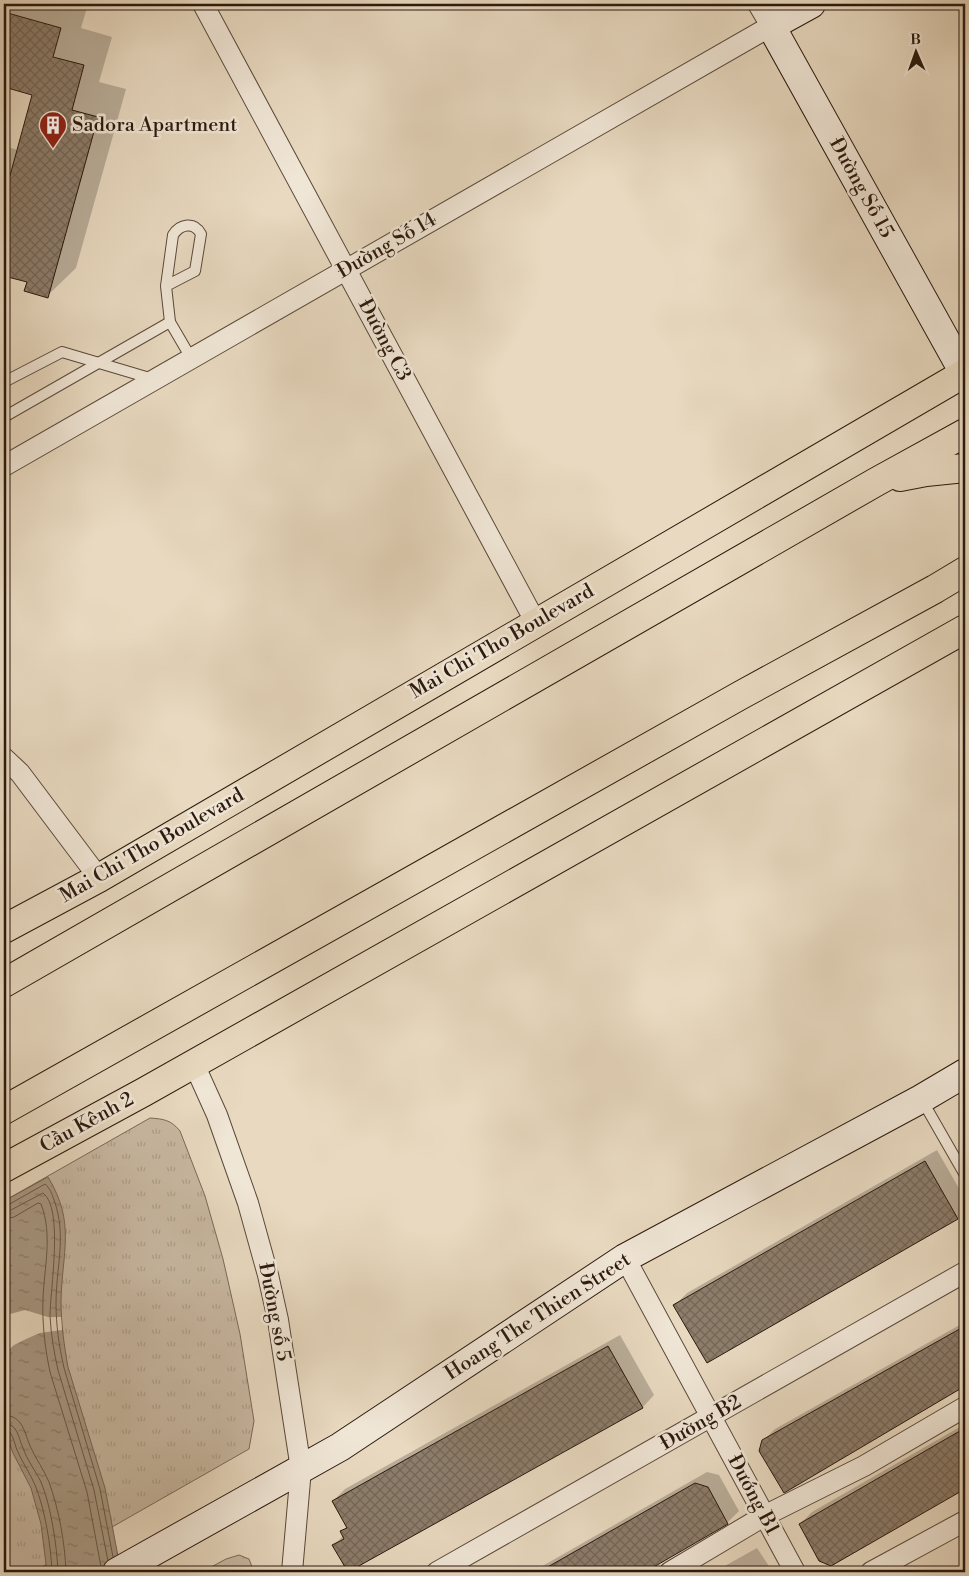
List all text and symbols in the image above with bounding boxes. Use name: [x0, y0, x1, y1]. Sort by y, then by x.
north arrow: [892, 28, 942, 78]
text: B: [910, 31, 921, 49]
building icon: Sadora Apartment: [38, 110, 68, 149]
place label: Sadora Apartment: [72, 113, 237, 138]
street label: Đường Số 15: [823, 133, 899, 243]
street label: Đường Số 14: [333, 207, 441, 285]
street label: Đường C3: [352, 295, 416, 385]
street label: Mai Chi Tho Boulevard: [406, 579, 599, 705]
street label: Mai Chi Tho Boulevard: [56, 783, 249, 909]
street label: Cầu Kênh 2: [36, 1087, 138, 1159]
street label: Hoang The Thien Street: [440, 1248, 636, 1386]
street label: Đường số 5: [252, 1261, 296, 1363]
street label: Đường B2: [656, 1390, 746, 1456]
street label: Đướng B1: [721, 1451, 785, 1540]

